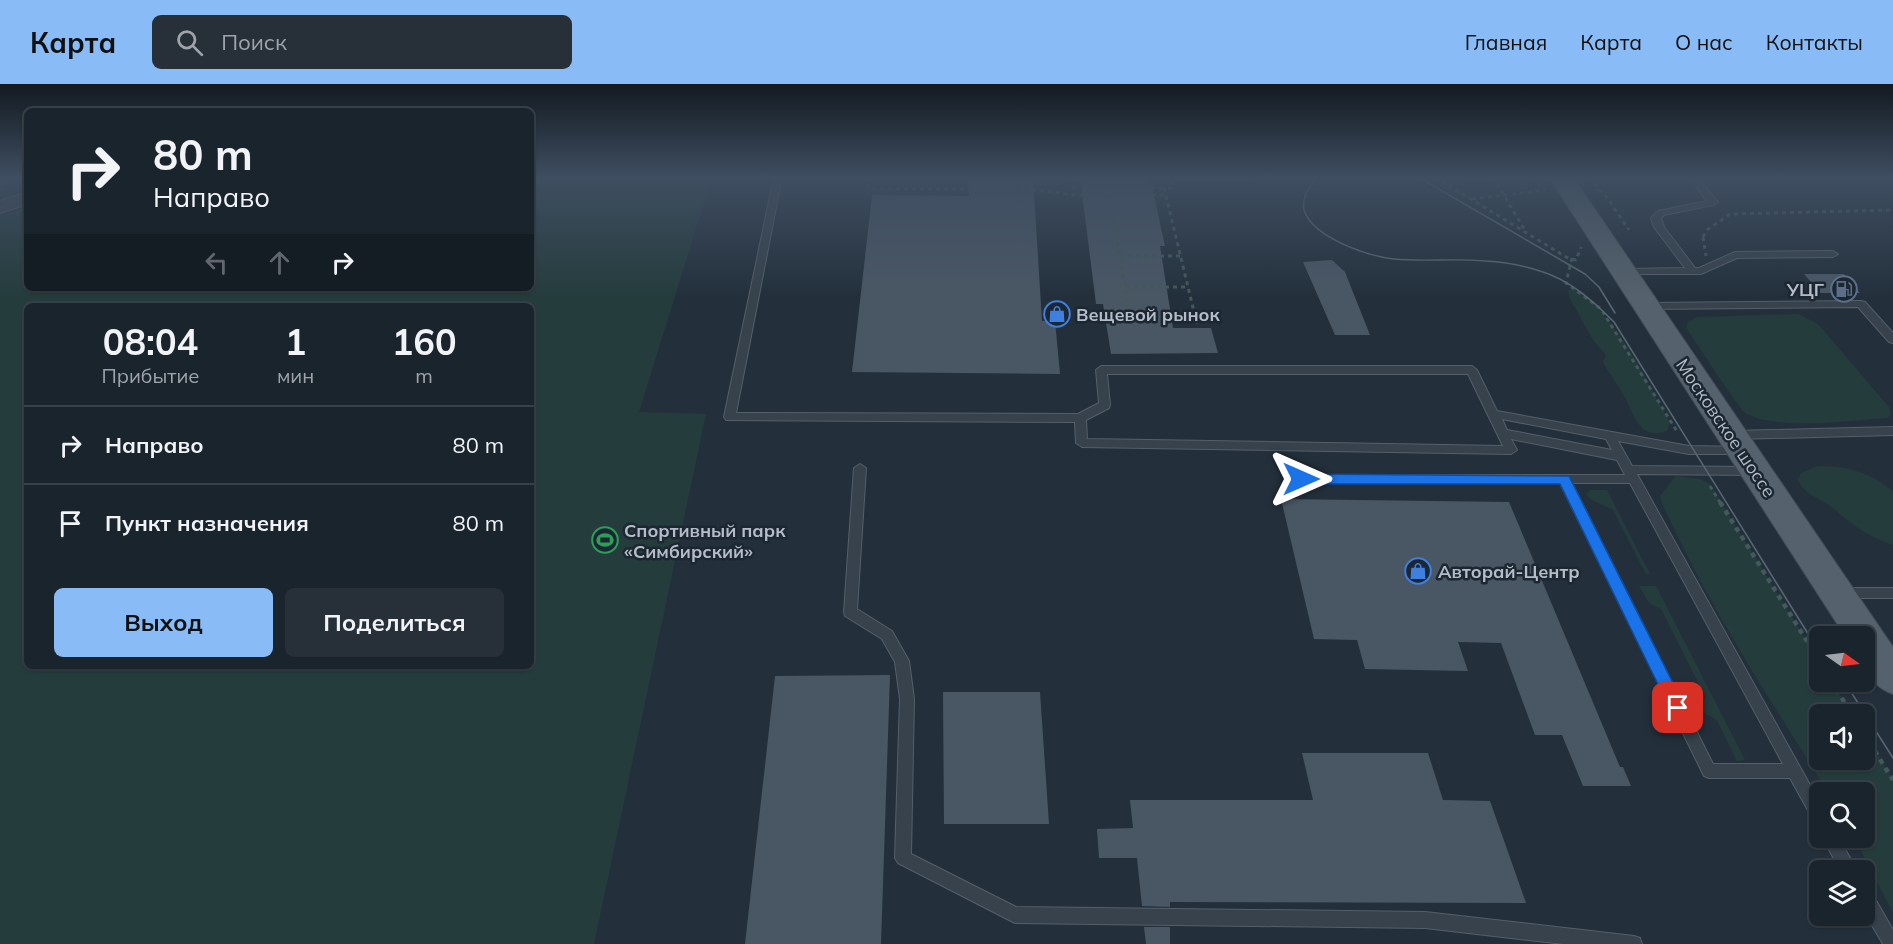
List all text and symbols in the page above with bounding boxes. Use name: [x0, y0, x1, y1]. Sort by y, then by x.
search box: [152, 15, 572, 69]
text: Карта: [30, 25, 116, 60]
icon: search: [173, 26, 206, 59]
text: Поиск: [221, 28, 287, 56]
text: Главная: [1465, 29, 1547, 55]
text: Карта: [1580, 29, 1642, 55]
text: О нас: [1675, 29, 1733, 55]
text: Контакты: [1766, 29, 1863, 55]
text: 80 m: [153, 128, 253, 181]
icon: right: [54, 132, 132, 210]
text: Направо: [153, 180, 270, 214]
icon: left: [200, 246, 233, 279]
icon: ahead: [263, 246, 296, 279]
icon: right: [326, 246, 359, 279]
fuel station icon: УЦГ: [1829, 274, 1859, 304]
place label: УЦГ: [1786, 278, 1825, 301]
shop icon: Вещевой рынок: [1042, 299, 1072, 329]
place label: Вещевой рынок: [1076, 303, 1220, 326]
text: 08:04: [103, 319, 198, 364]
text: 1: [285, 319, 306, 364]
text: 160: [392, 319, 457, 364]
street label: Московское шоссе: [1671, 354, 1781, 502]
text: Прибытие: [101, 363, 199, 388]
text: мин: [277, 363, 314, 388]
text: m: [415, 363, 433, 388]
icon: right: [54, 429, 87, 462]
text: Направо: [105, 431, 203, 459]
text: 80 m: [453, 431, 504, 459]
position arrow: [1269, 447, 1333, 511]
icon: arrive: [54, 507, 87, 540]
text: Пункт назначения: [105, 509, 309, 537]
text: 80 m: [453, 509, 504, 537]
place label: Спортивный парк «Симбирский»: [624, 519, 786, 563]
sports icon: Спортивный парк «Симбирский»: [590, 525, 620, 555]
shop icon: Авторай-Центр: [1403, 556, 1433, 586]
place label: Авторай-Центр: [1438, 560, 1580, 583]
button: Выход: [54, 588, 273, 657]
button: Поделиться: [285, 588, 504, 657]
north arrow: [1809, 626, 1875, 692]
map controls: [1809, 626, 1875, 926]
pin: [1652, 682, 1703, 733]
icon: arrive: [1661, 691, 1694, 724]
button: sound: [1809, 704, 1875, 770]
button: search: [1809, 782, 1875, 848]
button: layers: [1809, 860, 1875, 926]

